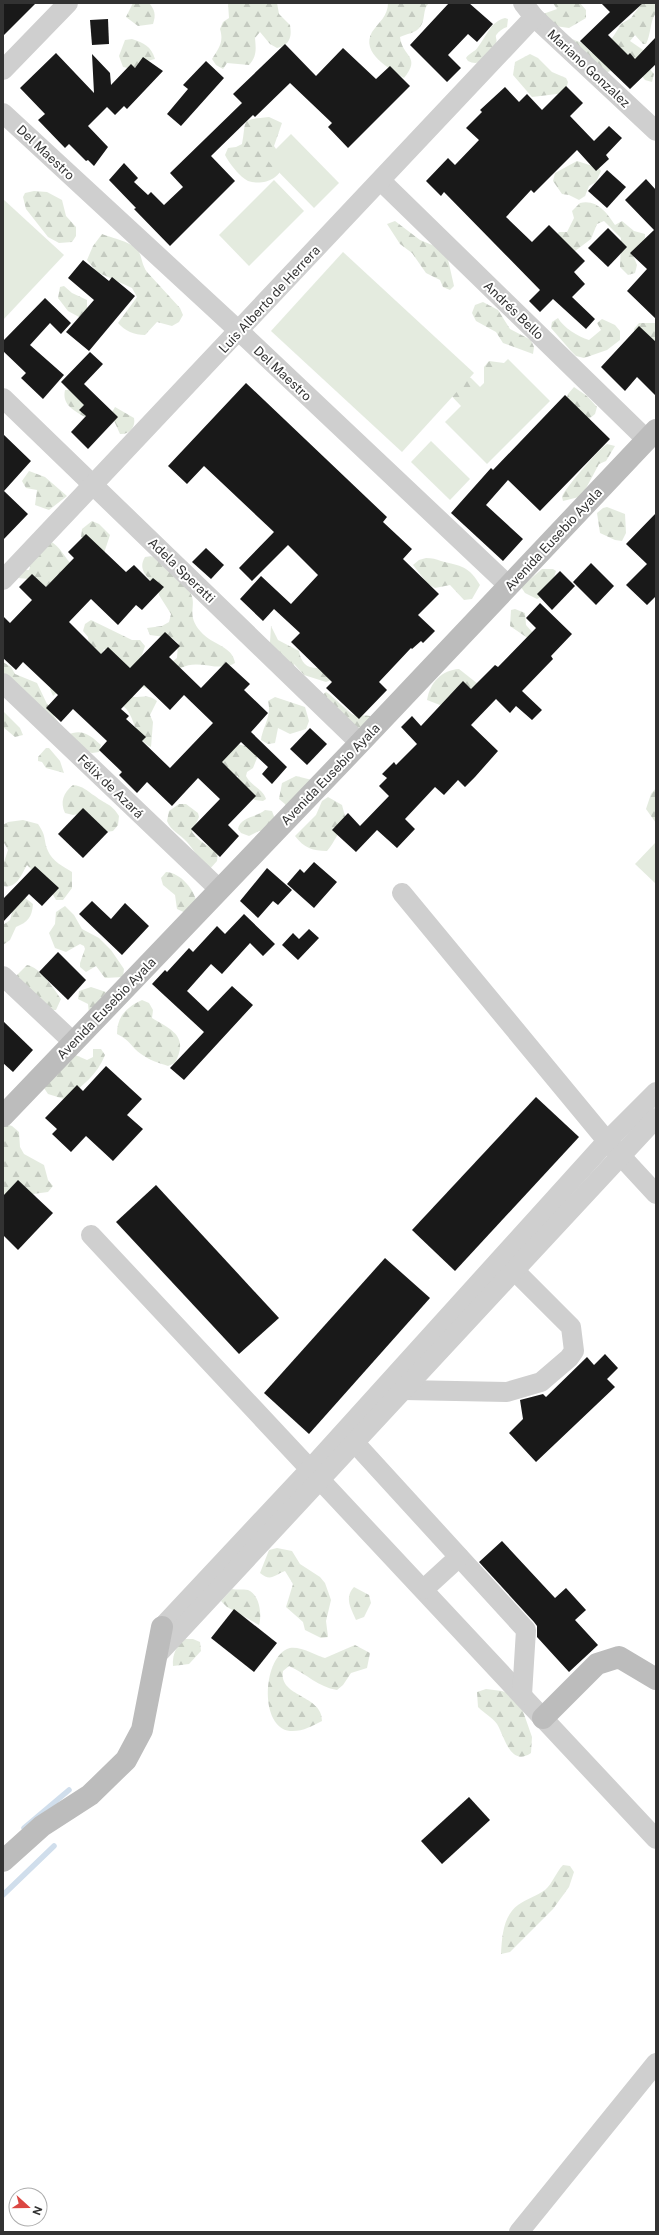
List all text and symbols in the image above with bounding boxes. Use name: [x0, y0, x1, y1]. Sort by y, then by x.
street label: Mariano Gonzalez: [544, 26, 633, 110]
street label: Del Maestro: [14, 122, 78, 183]
street label: Luis Alberto de Herrera: [216, 243, 323, 356]
street label: Andrés Bello: [481, 278, 547, 343]
street label: Del Maestro: [251, 343, 315, 404]
street label: Avenida Eusebio Ayala: [502, 485, 605, 594]
street label: Adela Speratti: [145, 535, 218, 606]
street label: Avenida Eusebio Ayala: [278, 720, 383, 828]
street label: Félix de Azará: [75, 751, 147, 821]
street label: Avenida Eusebio Ayala: [54, 954, 159, 1062]
north arrow: [8, 2187, 48, 2227]
text: N: [30, 2204, 44, 2217]

